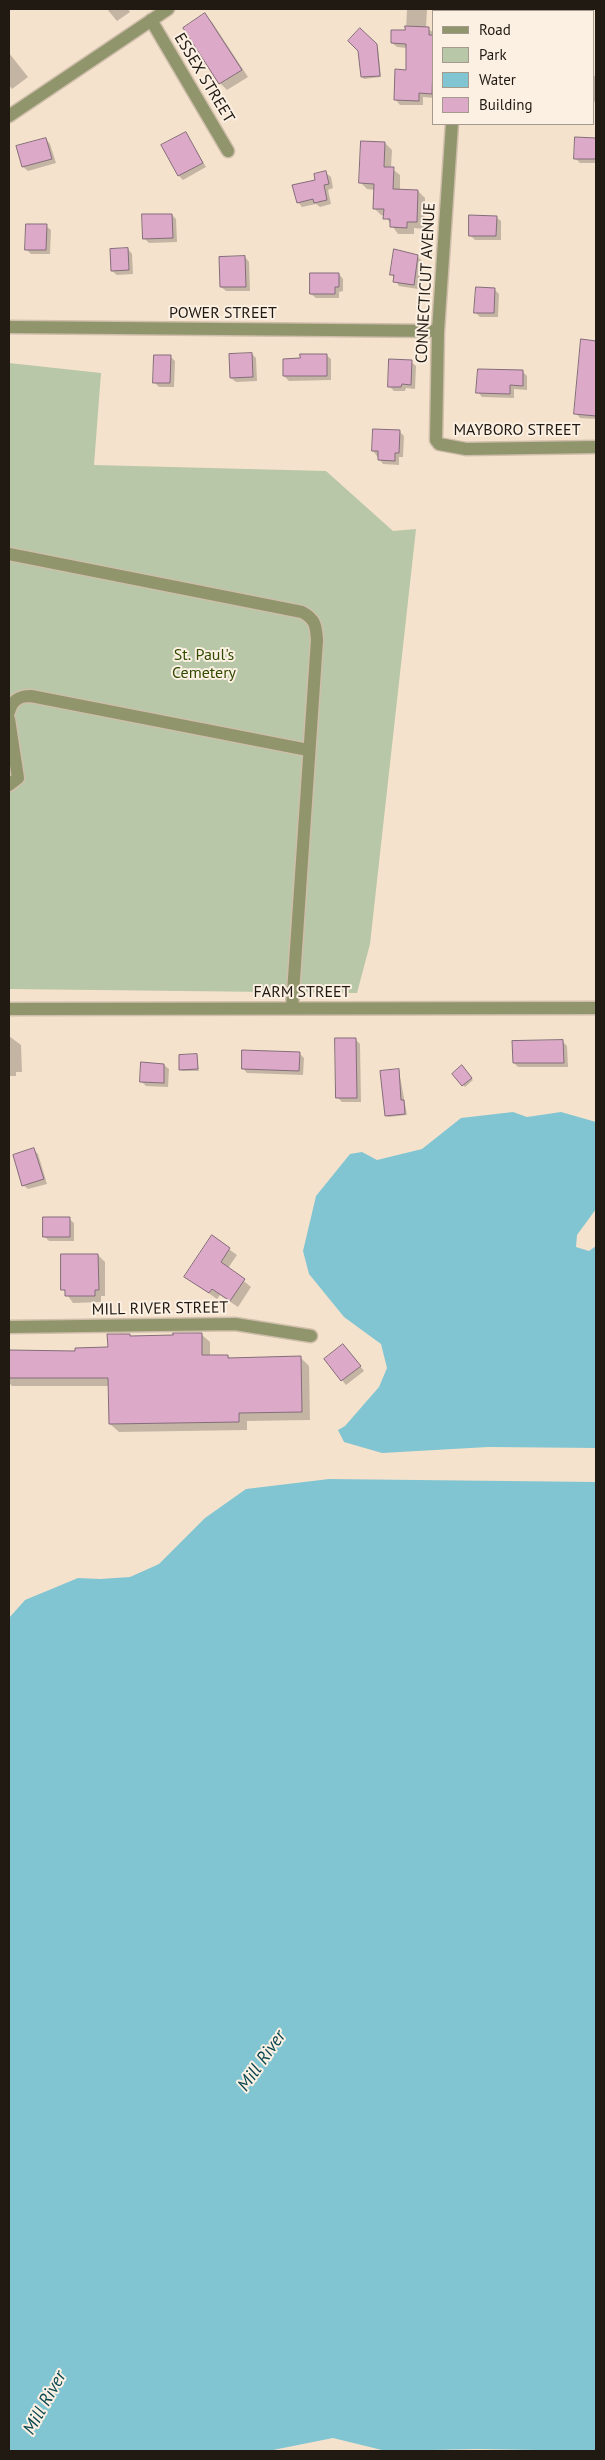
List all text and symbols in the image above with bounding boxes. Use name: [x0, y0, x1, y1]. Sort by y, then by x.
legend: [432, 10, 595, 125]
text: Road: [479, 20, 511, 39]
street label: ESSEX STREET: [170, 30, 238, 126]
text: Park: [479, 45, 507, 64]
text: Water: [479, 70, 516, 89]
text: Building: [479, 95, 533, 114]
street label: CONNECTICUT AVENUE: [412, 202, 440, 364]
street label: POWER STREET: [169, 303, 277, 323]
street label: MAYBORO STREET: [453, 420, 581, 440]
park label: St. Paul's Cemetery: [172, 645, 236, 683]
street label: FARM STREET: [253, 982, 351, 1002]
street label: MILL RIVER STREET: [91, 1298, 229, 1320]
water label: Mill River: [233, 2026, 291, 2096]
water label: Mill River: [19, 2367, 71, 2439]

